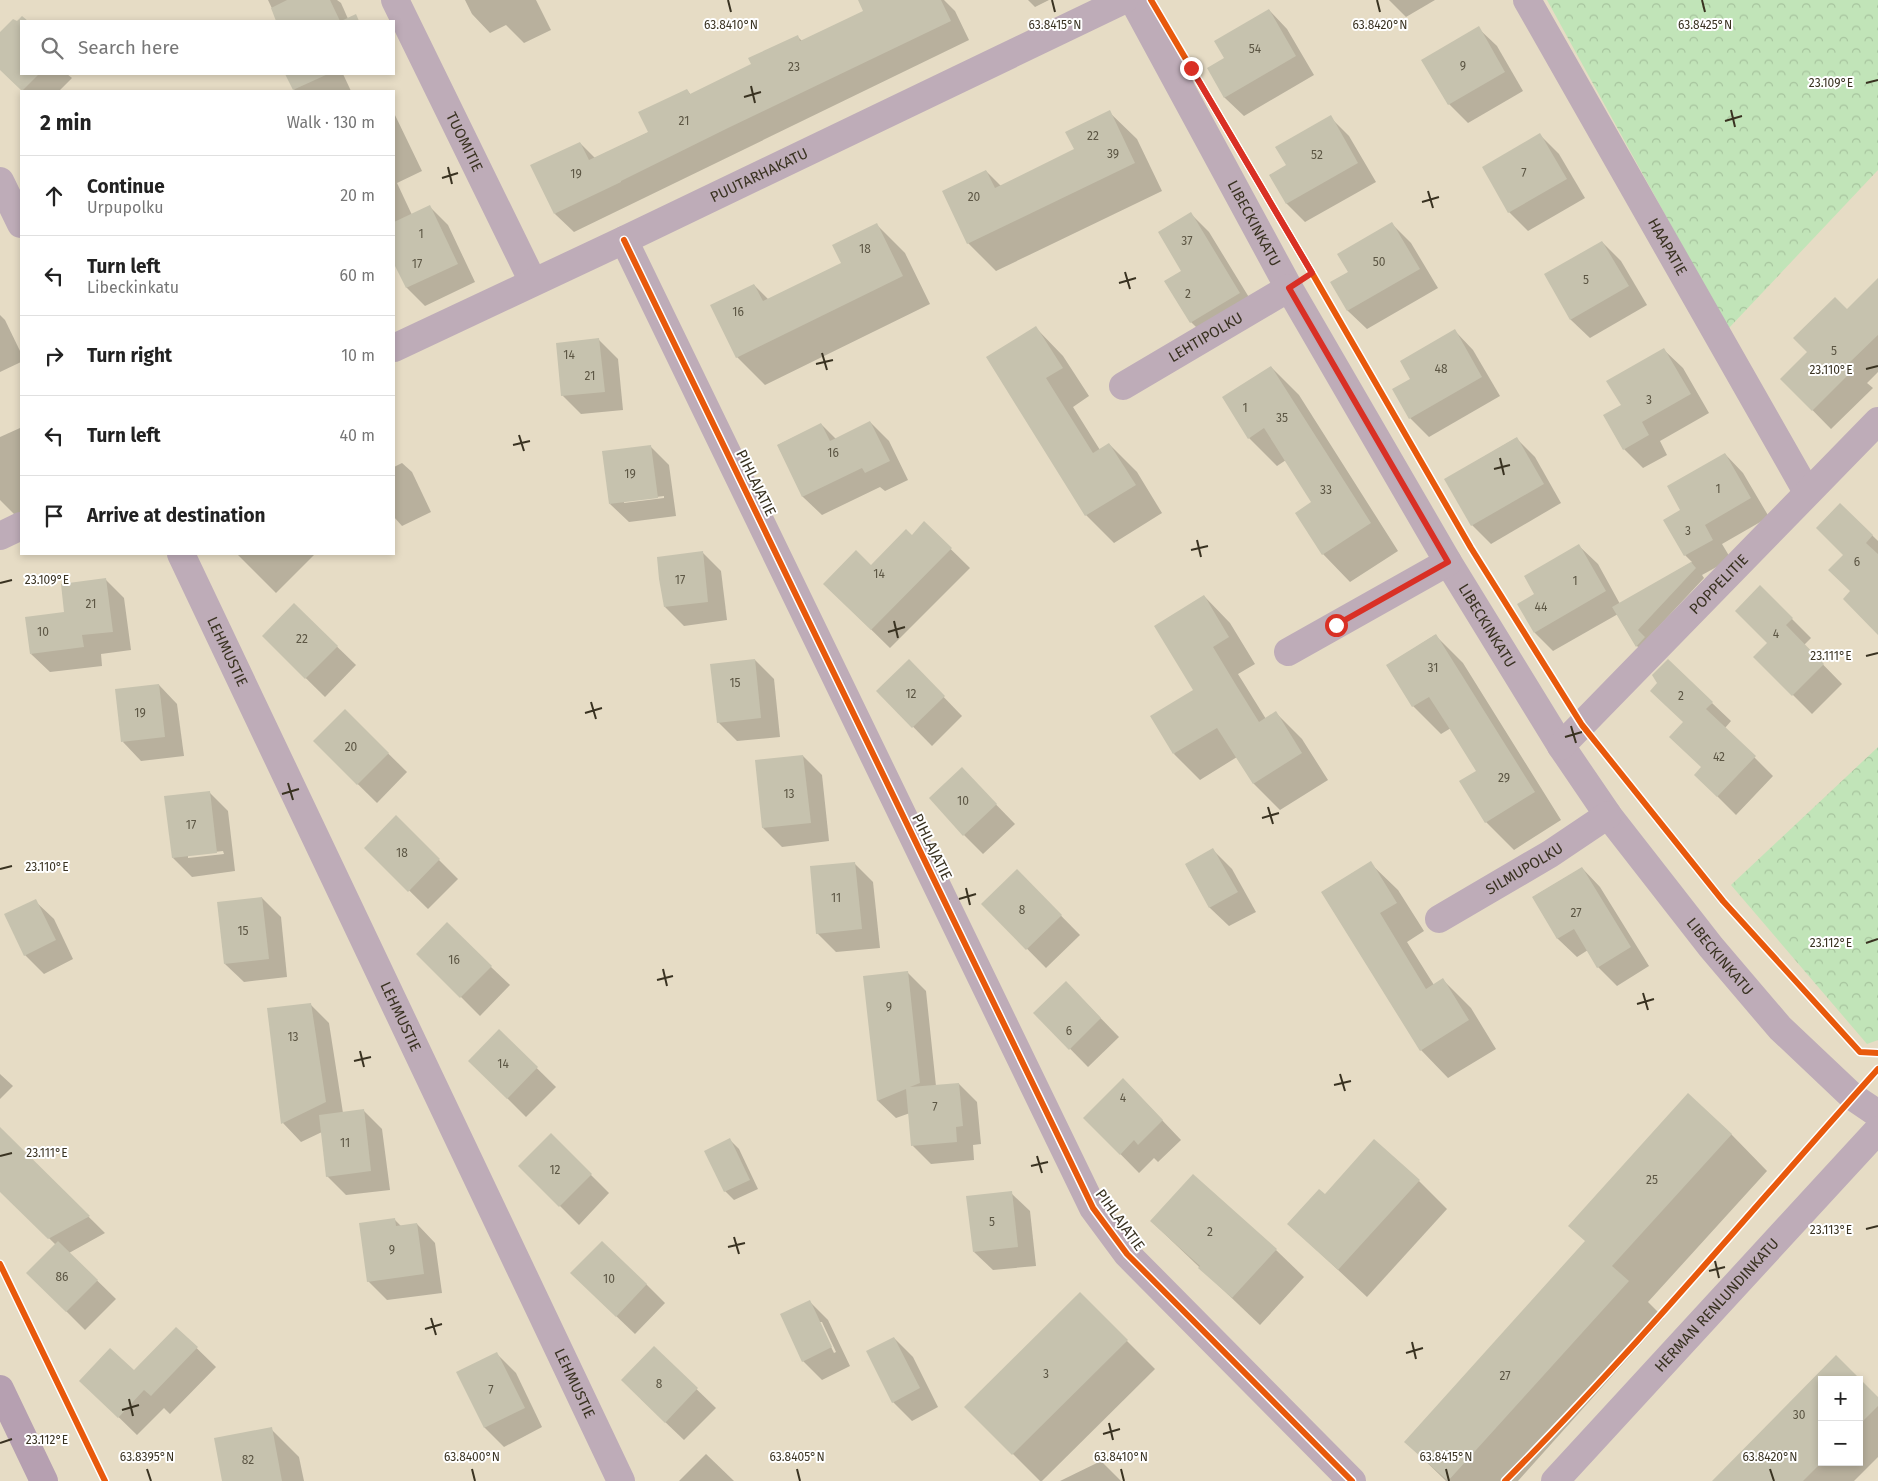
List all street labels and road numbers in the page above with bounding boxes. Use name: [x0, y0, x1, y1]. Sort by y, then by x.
street label: TUOMITIE: [442, 109, 487, 175]
street label: PUUTARHAKATU: [707, 144, 811, 206]
street label: LIBECKINKATU: [1223, 177, 1285, 270]
street label: HAAPATIE: [1644, 215, 1691, 279]
street label: LEHTIPOLKU: [1165, 308, 1246, 366]
street label: PIHLAJATIE: [732, 447, 780, 519]
street label: POPPELITIE: [1686, 550, 1752, 618]
street label: LIBECKINKATU: [1454, 580, 1520, 671]
street label: LEHMUSTIE: [203, 614, 252, 689]
street label: PIHLAJATIE: [908, 811, 956, 883]
street label: SILMUPOLKU: [1482, 839, 1566, 899]
street label: LIBECKINKATU: [1682, 914, 1757, 999]
street label: LEHMUSTIE: [376, 979, 425, 1054]
street label: PIHLAJATIE: [1092, 1186, 1148, 1254]
street label: HERMAN RENLUNDINKATU: [1651, 1235, 1783, 1376]
street label: LEHMUSTIE: [550, 1345, 599, 1421]

